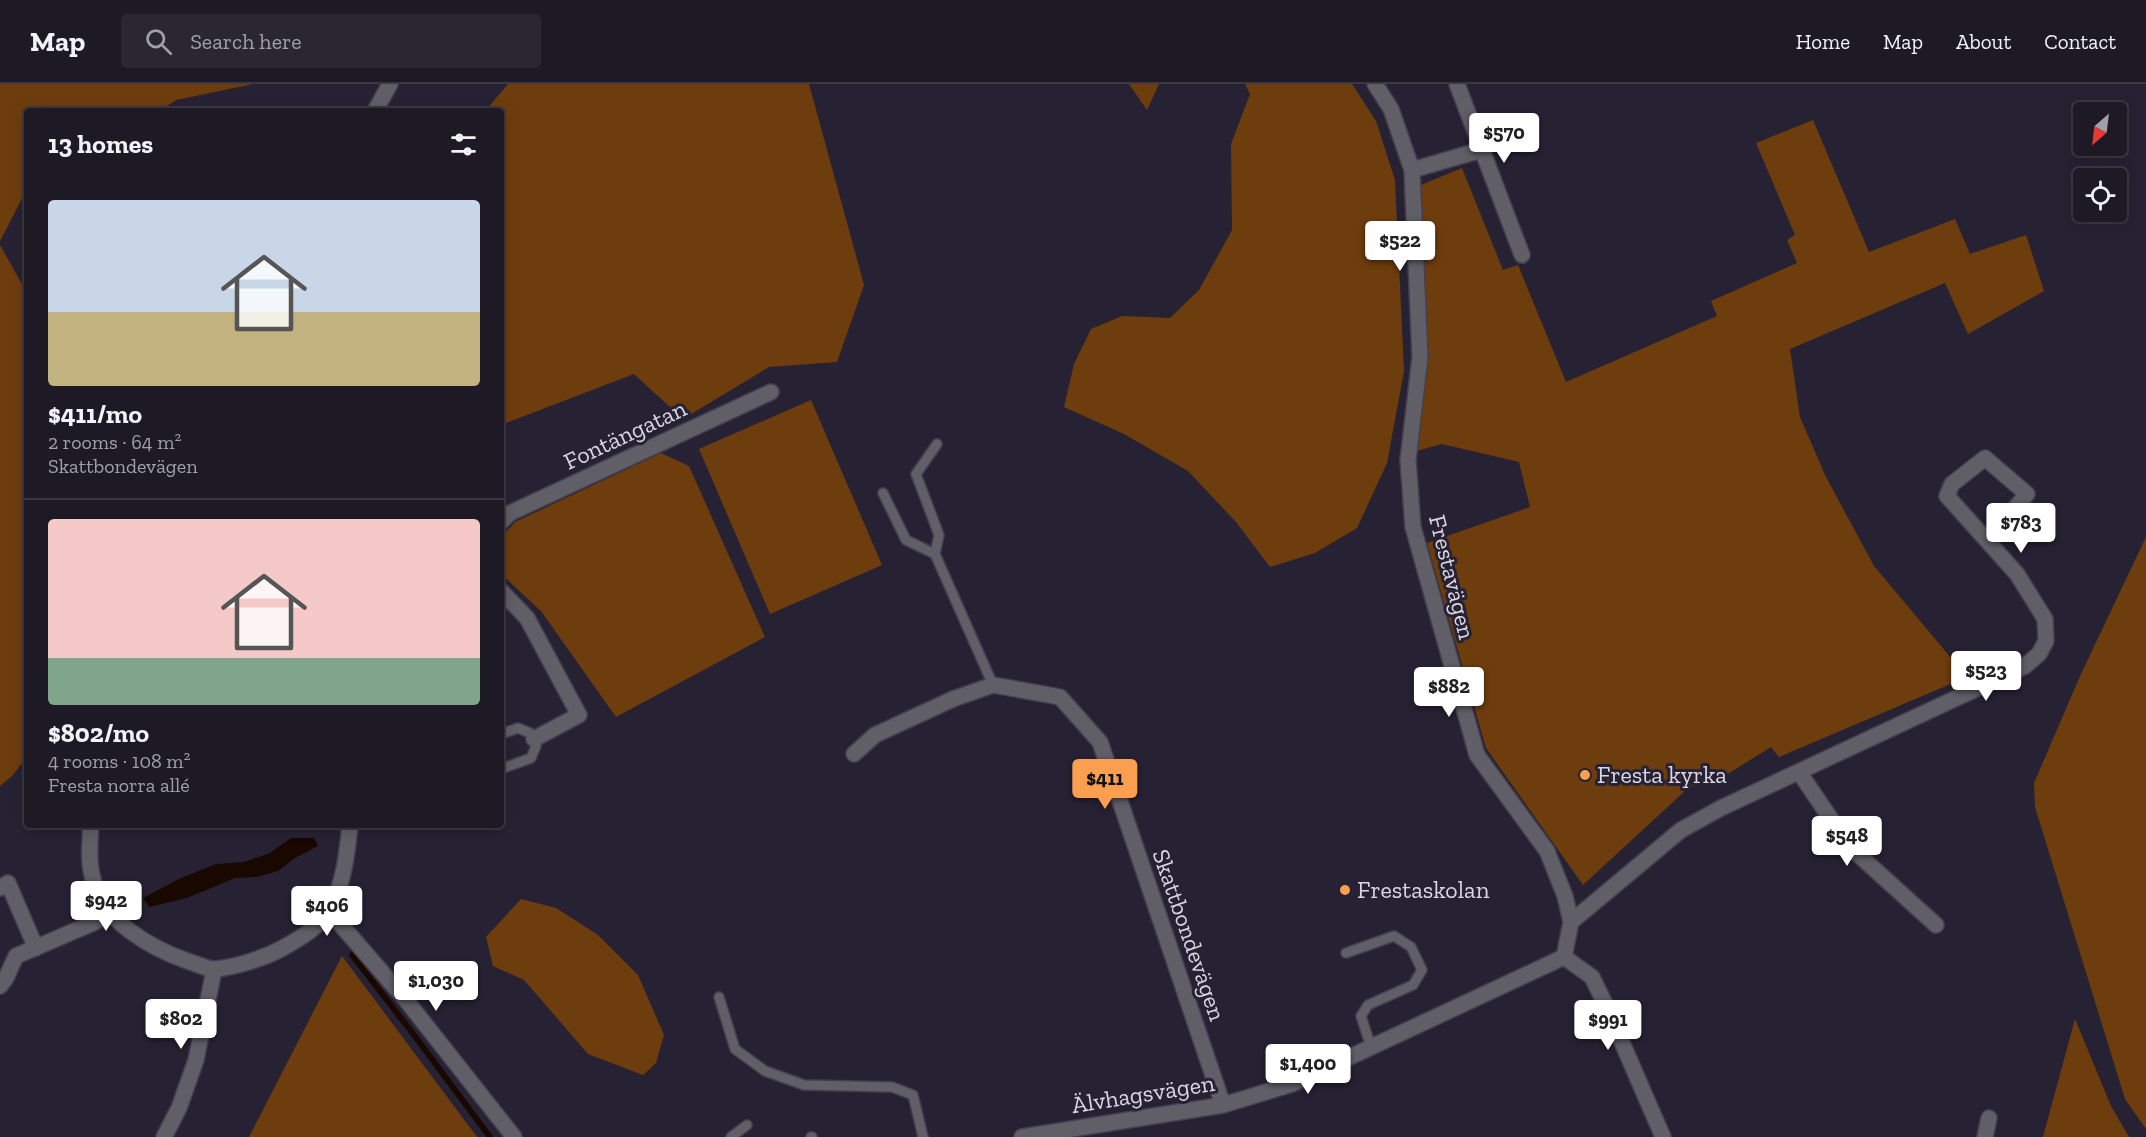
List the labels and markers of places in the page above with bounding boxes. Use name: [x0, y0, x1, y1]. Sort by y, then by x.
pin: $570: [1468, 113, 1540, 164]
pin: $522: [1364, 221, 1436, 272]
pin: $783: [1985, 503, 2057, 554]
pin: $523: [1950, 651, 2022, 702]
pin: $882: [1413, 667, 1485, 718]
pin: $411: [1069, 759, 1141, 810]
place label: Fresta kyrka: [1597, 760, 1727, 789]
marker: Fresta kyrka: [1578, 768, 1592, 782]
pin: $548: [1811, 816, 1883, 867]
place label: Frestaskolan: [1357, 875, 1490, 904]
pin: $942: [70, 881, 142, 932]
marker: Frestaskolan: [1338, 883, 1352, 897]
pin: $406: [291, 886, 363, 937]
pin: $1,030: [387, 961, 485, 1012]
pin: $802: [145, 999, 217, 1050]
pin: $991: [1572, 1000, 1644, 1051]
pin: $1,400: [1259, 1044, 1357, 1095]

